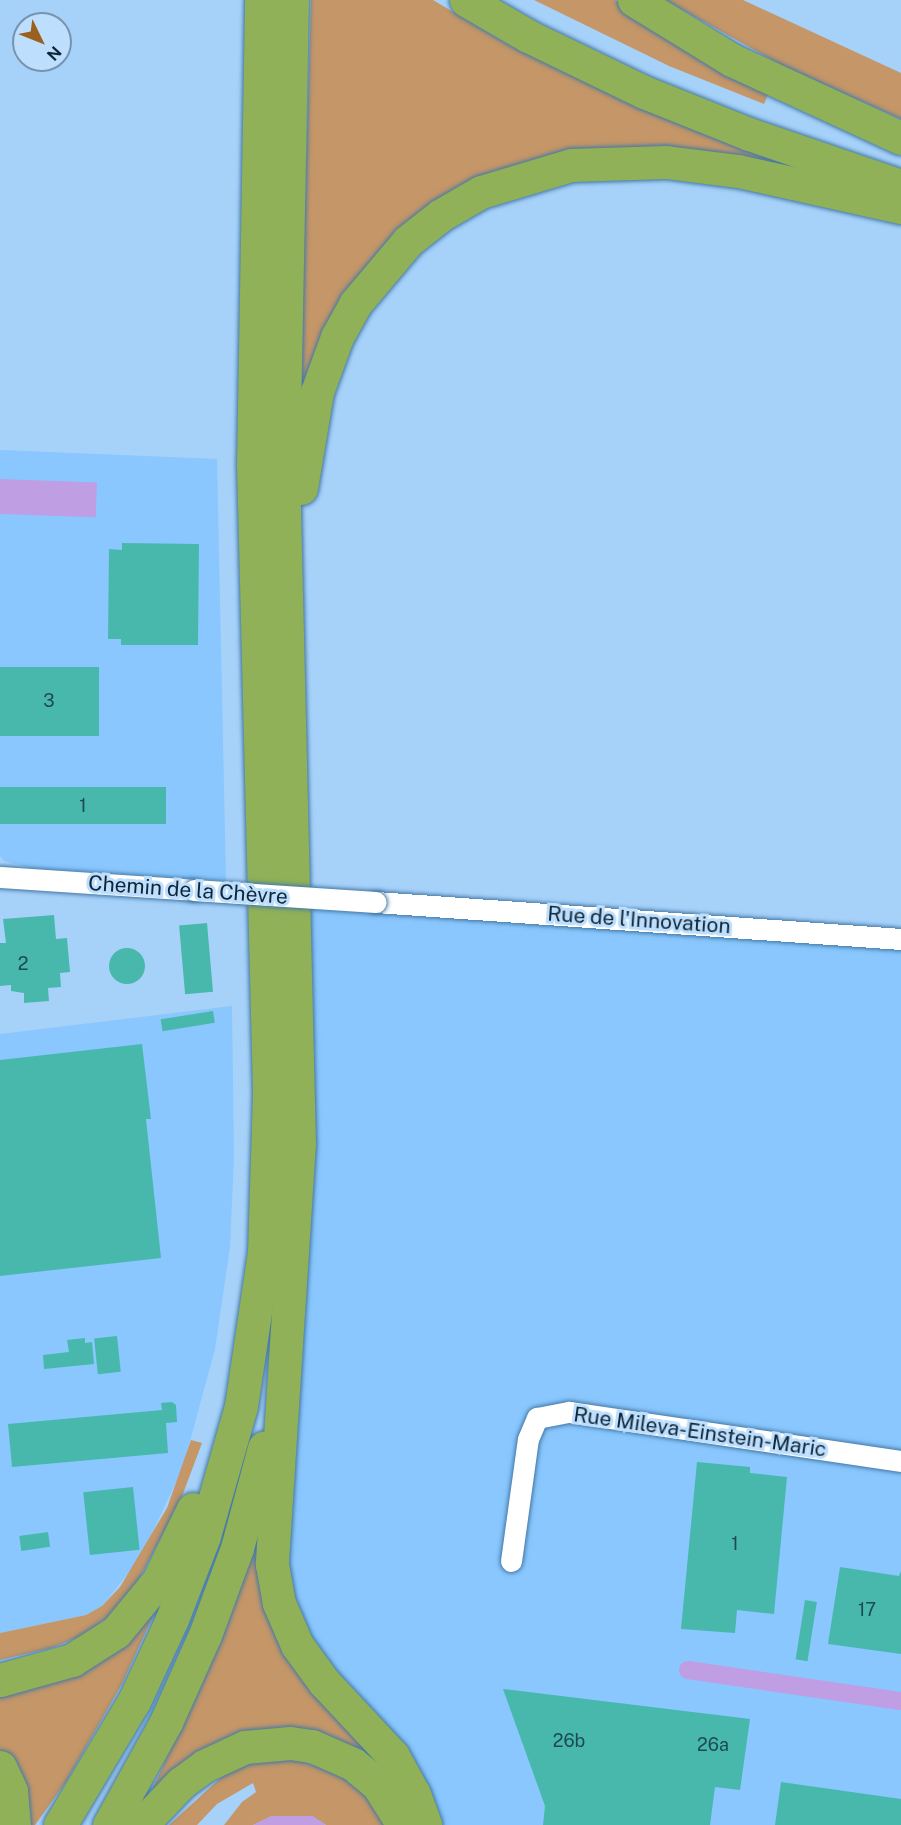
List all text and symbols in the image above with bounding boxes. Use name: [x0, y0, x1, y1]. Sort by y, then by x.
north arrow: [12, 12, 72, 72]
text: N: [43, 42, 65, 64]
house number: 3: [43, 690, 55, 712]
house number: 1: [79, 795, 87, 817]
street label: Chemin de la Chèvre: [87, 870, 289, 910]
street label: Rue de l'Innovation: [546, 901, 732, 939]
house number: 2: [18, 953, 28, 975]
street label: Rue Mileva-Einstein-Maric: [572, 1402, 828, 1462]
house number: 1: [731, 1533, 739, 1555]
house number: 17: [858, 1599, 876, 1621]
house number: 26b: [553, 1730, 585, 1752]
house number: 26a: [697, 1734, 729, 1756]

